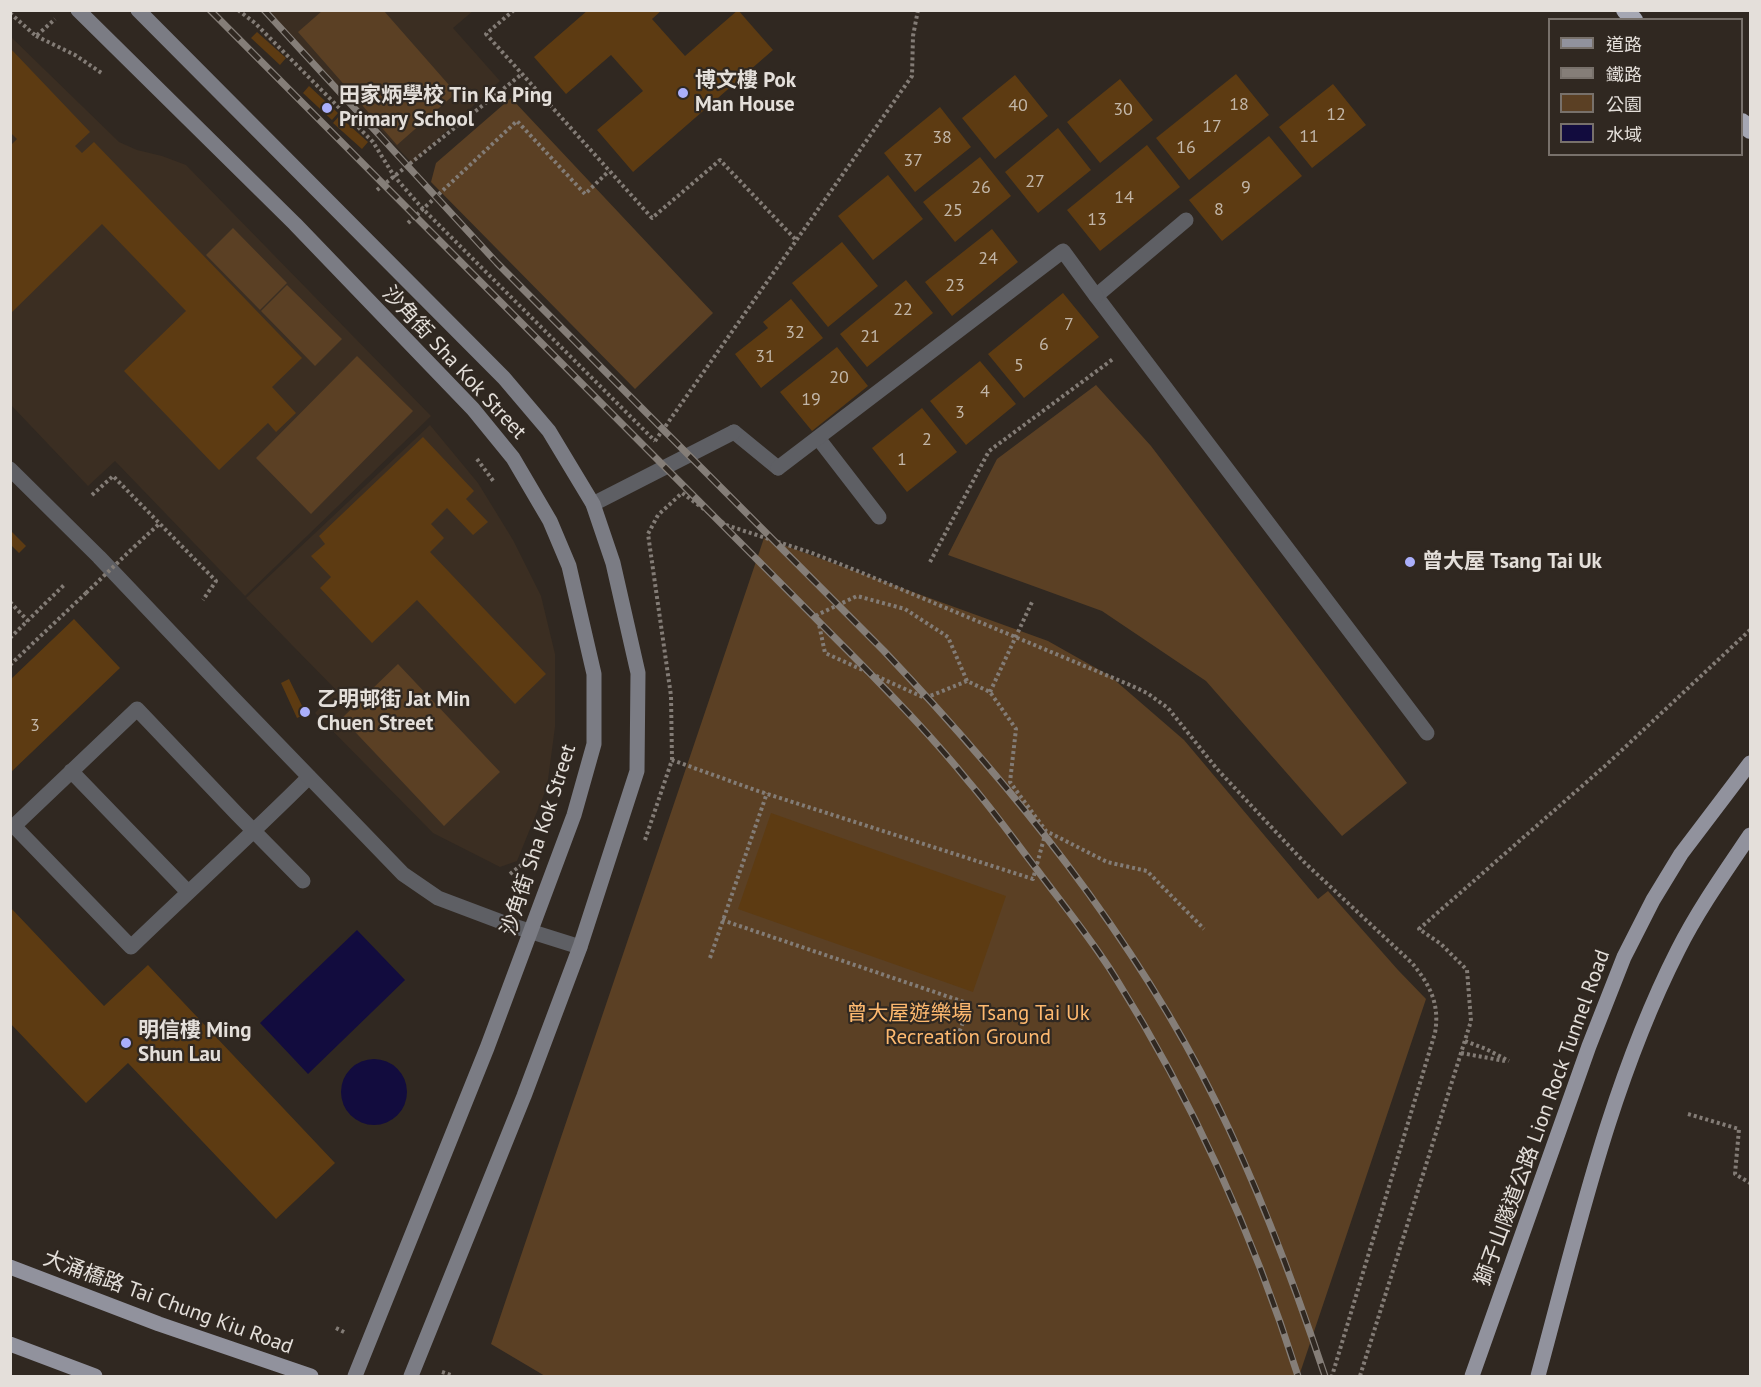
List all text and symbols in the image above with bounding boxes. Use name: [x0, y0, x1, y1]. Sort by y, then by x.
legend: [1548, 18, 1743, 156]
text: 道路: [1606, 33, 1642, 56]
text: 鐵路: [1606, 63, 1642, 86]
place label: 博文樓 Pok Man House: [695, 68, 796, 118]
place label: 田家炳學校 Tin Ka Ping Primary School: [339, 83, 552, 133]
marker: 博文樓 Pok Man House: [676, 86, 690, 100]
text: 公園: [1606, 93, 1642, 116]
house number: 18: [1229, 94, 1249, 116]
house number: 40: [1008, 95, 1028, 117]
house number: 30: [1113, 99, 1133, 121]
marker: 田家炳學校 Tin Ka Ping Primary School: [320, 101, 334, 115]
house number: 12: [1326, 104, 1346, 126]
house number: 17: [1202, 116, 1222, 138]
text: 水域: [1606, 123, 1642, 146]
house number: 11: [1299, 126, 1319, 148]
house number: 38: [932, 127, 952, 149]
house number: 16: [1176, 137, 1196, 159]
house number: 37: [903, 150, 923, 172]
house number: 27: [1025, 171, 1045, 193]
house number: 26: [971, 177, 991, 199]
house number: 9: [1241, 177, 1251, 199]
house number: 14: [1114, 187, 1134, 209]
house number: 8: [1214, 199, 1224, 221]
house number: 25: [943, 200, 963, 222]
house number: 13: [1087, 209, 1107, 231]
house number: 24: [978, 248, 998, 270]
house number: 23: [945, 275, 965, 297]
street label: 沙角街 Sha Kok Street: [377, 281, 531, 445]
house number: 22: [893, 299, 913, 321]
house number: 7: [1064, 314, 1074, 336]
house number: 32: [785, 322, 805, 344]
house number: 21: [860, 326, 880, 348]
house number: 6: [1039, 334, 1049, 356]
house number: 31: [755, 346, 775, 368]
house number: 5: [1014, 355, 1024, 377]
house number: 20: [829, 367, 849, 389]
house number: 4: [980, 381, 990, 403]
house number: 19: [801, 389, 821, 411]
house number: 3: [955, 402, 965, 424]
house number: 2: [922, 429, 932, 451]
house number: 1: [897, 449, 907, 471]
place label: 曾大屋 Tsang Tai Uk: [1422, 549, 1602, 575]
marker: 曾大屋 Tsang Tai Uk: [1403, 555, 1417, 569]
place label: 乙明邨街 Jat Min Chuen Street: [317, 687, 470, 737]
marker: 乙明邨街 Jat Min Chuen Street: [298, 705, 312, 719]
house number: 3: [30, 715, 40, 737]
street label: 沙角街 Sha Kok Street: [496, 741, 582, 939]
street label: 獅子山隧道公路 Lion Rock Tunnel Road: [1470, 946, 1616, 1290]
park label: 曾大屋遊樂場 Tsang Tai Uk Recreation Ground: [846, 1001, 1090, 1051]
place label: 明信樓 Ming Shun Lau: [138, 1018, 251, 1068]
marker: 明信樓 Ming Shun Lau: [119, 1036, 133, 1050]
street label: 大涌橋路 Tai Chung Kiu Road: [40, 1246, 296, 1360]

